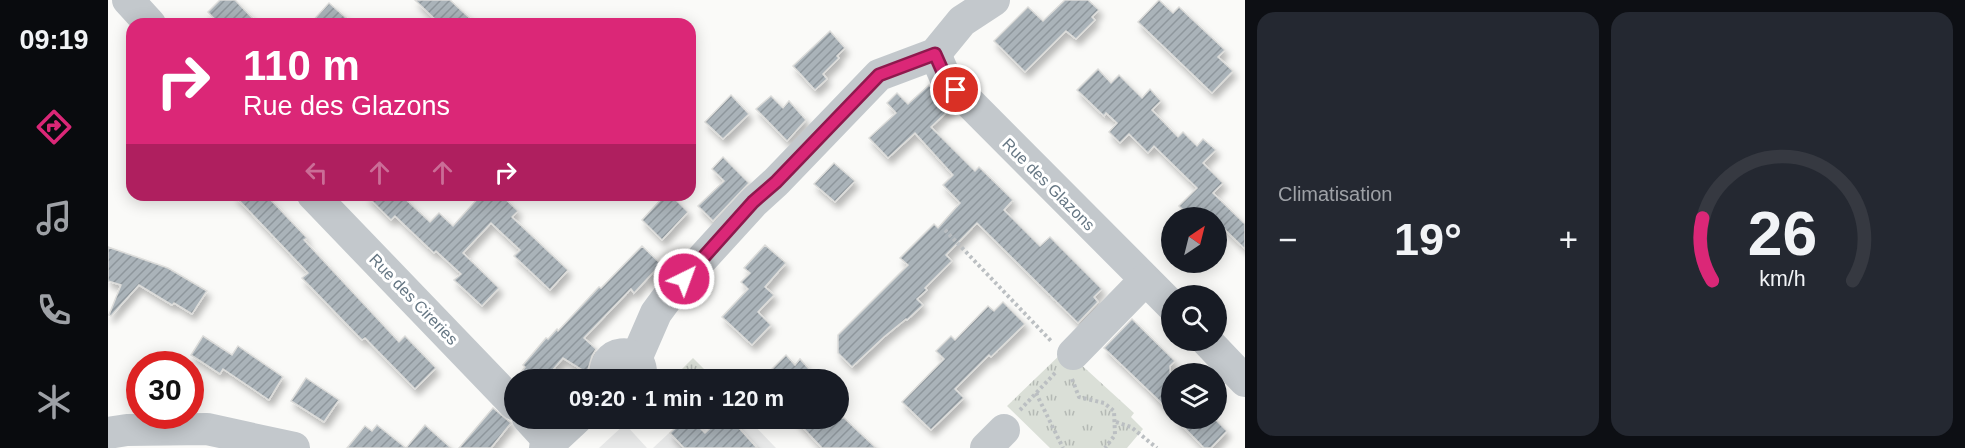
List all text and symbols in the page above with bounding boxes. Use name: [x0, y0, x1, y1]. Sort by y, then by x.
text: 09:19: [19, 25, 89, 55]
icon: right: [144, 42, 222, 120]
text: 110 m: [243, 42, 360, 89]
pin: [930, 64, 981, 115]
icon: arrive: [939, 73, 972, 106]
text: Rue des Glazons: [243, 91, 450, 121]
icon: directions: [33, 106, 75, 148]
street label: Rue des Glazons: [999, 135, 1098, 234]
icon: left: [300, 156, 333, 189]
icon: ahead: [363, 156, 396, 189]
icon: ahead: [426, 156, 459, 189]
icon: right: [489, 156, 522, 189]
text: Climatisation: [1278, 183, 1392, 205]
icon: music: [33, 197, 75, 239]
text: 26: [1747, 199, 1817, 268]
north arrow: [1161, 207, 1227, 273]
map controls: [1161, 207, 1227, 429]
text: 19°: [1394, 214, 1462, 265]
text: −: [1278, 221, 1297, 258]
text: +: [1559, 221, 1578, 258]
position arrow: [652, 247, 716, 311]
street label: Rue des Cireries: [366, 251, 461, 348]
text: km/h: [1759, 267, 1805, 291]
button: search: [1161, 285, 1227, 351]
icon: phone: [33, 289, 75, 331]
speed limit sign: 30: [126, 351, 204, 429]
button: layers: [1161, 363, 1227, 429]
icon: climate: [33, 381, 75, 423]
text: 09:20 · 1 min · 120 m: [569, 386, 784, 411]

